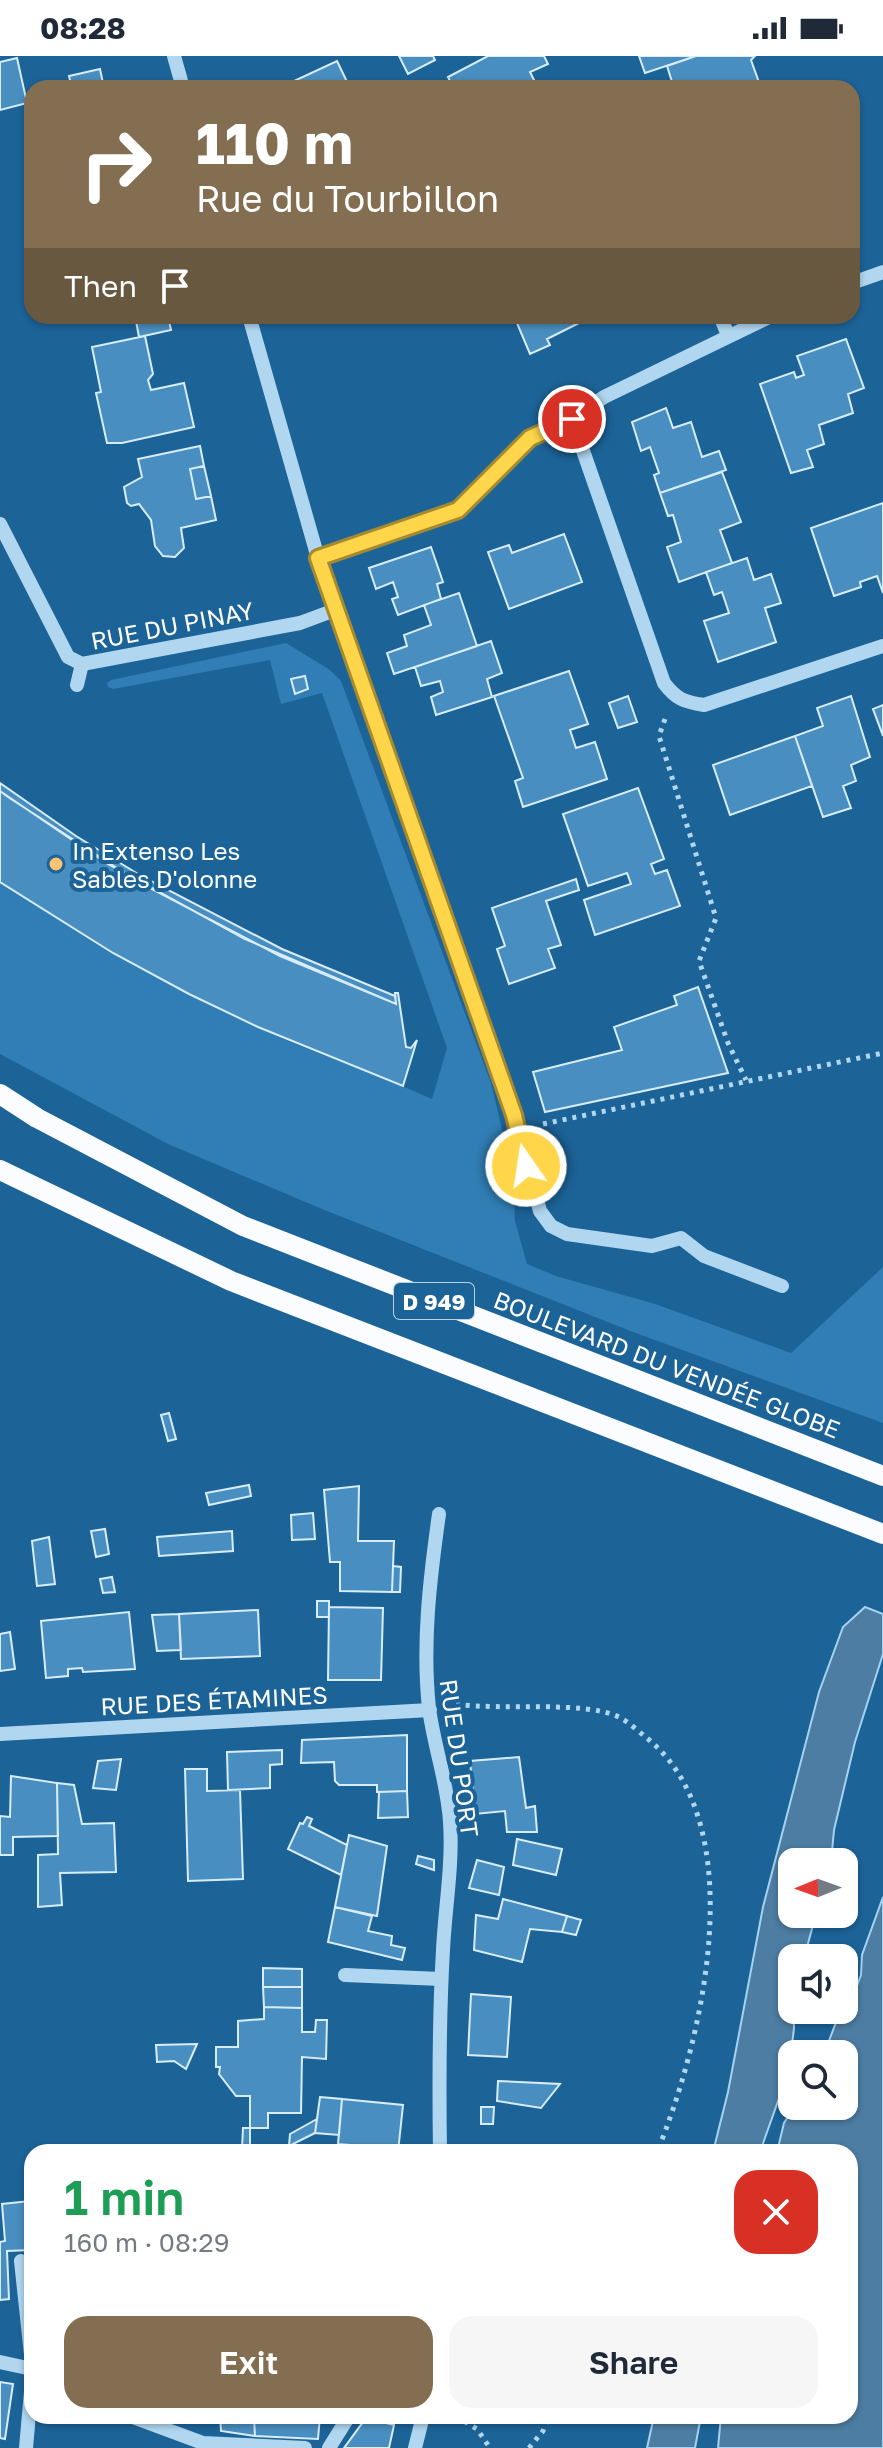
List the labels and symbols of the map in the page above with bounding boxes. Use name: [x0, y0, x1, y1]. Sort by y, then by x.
pin: [538, 385, 606, 453]
street label: RUE DU PINAY: [88, 595, 256, 655]
place label: In Extenso Les Sables D'olonne: [72, 836, 257, 893]
marker: In Extenso Les Sables D'olonne: [47, 855, 65, 873]
position arrow: [484, 1124, 568, 1208]
road number: D 949: [394, 1283, 474, 1319]
street label: BOULEVARD DU VENDÉE GLOBE: [490, 1284, 844, 1444]
street label: RUE DU PORT: [435, 1677, 485, 1839]
street label: RUE DES ÉTAMINES: [100, 1680, 328, 1720]
north arrow: [778, 1848, 858, 1928]

